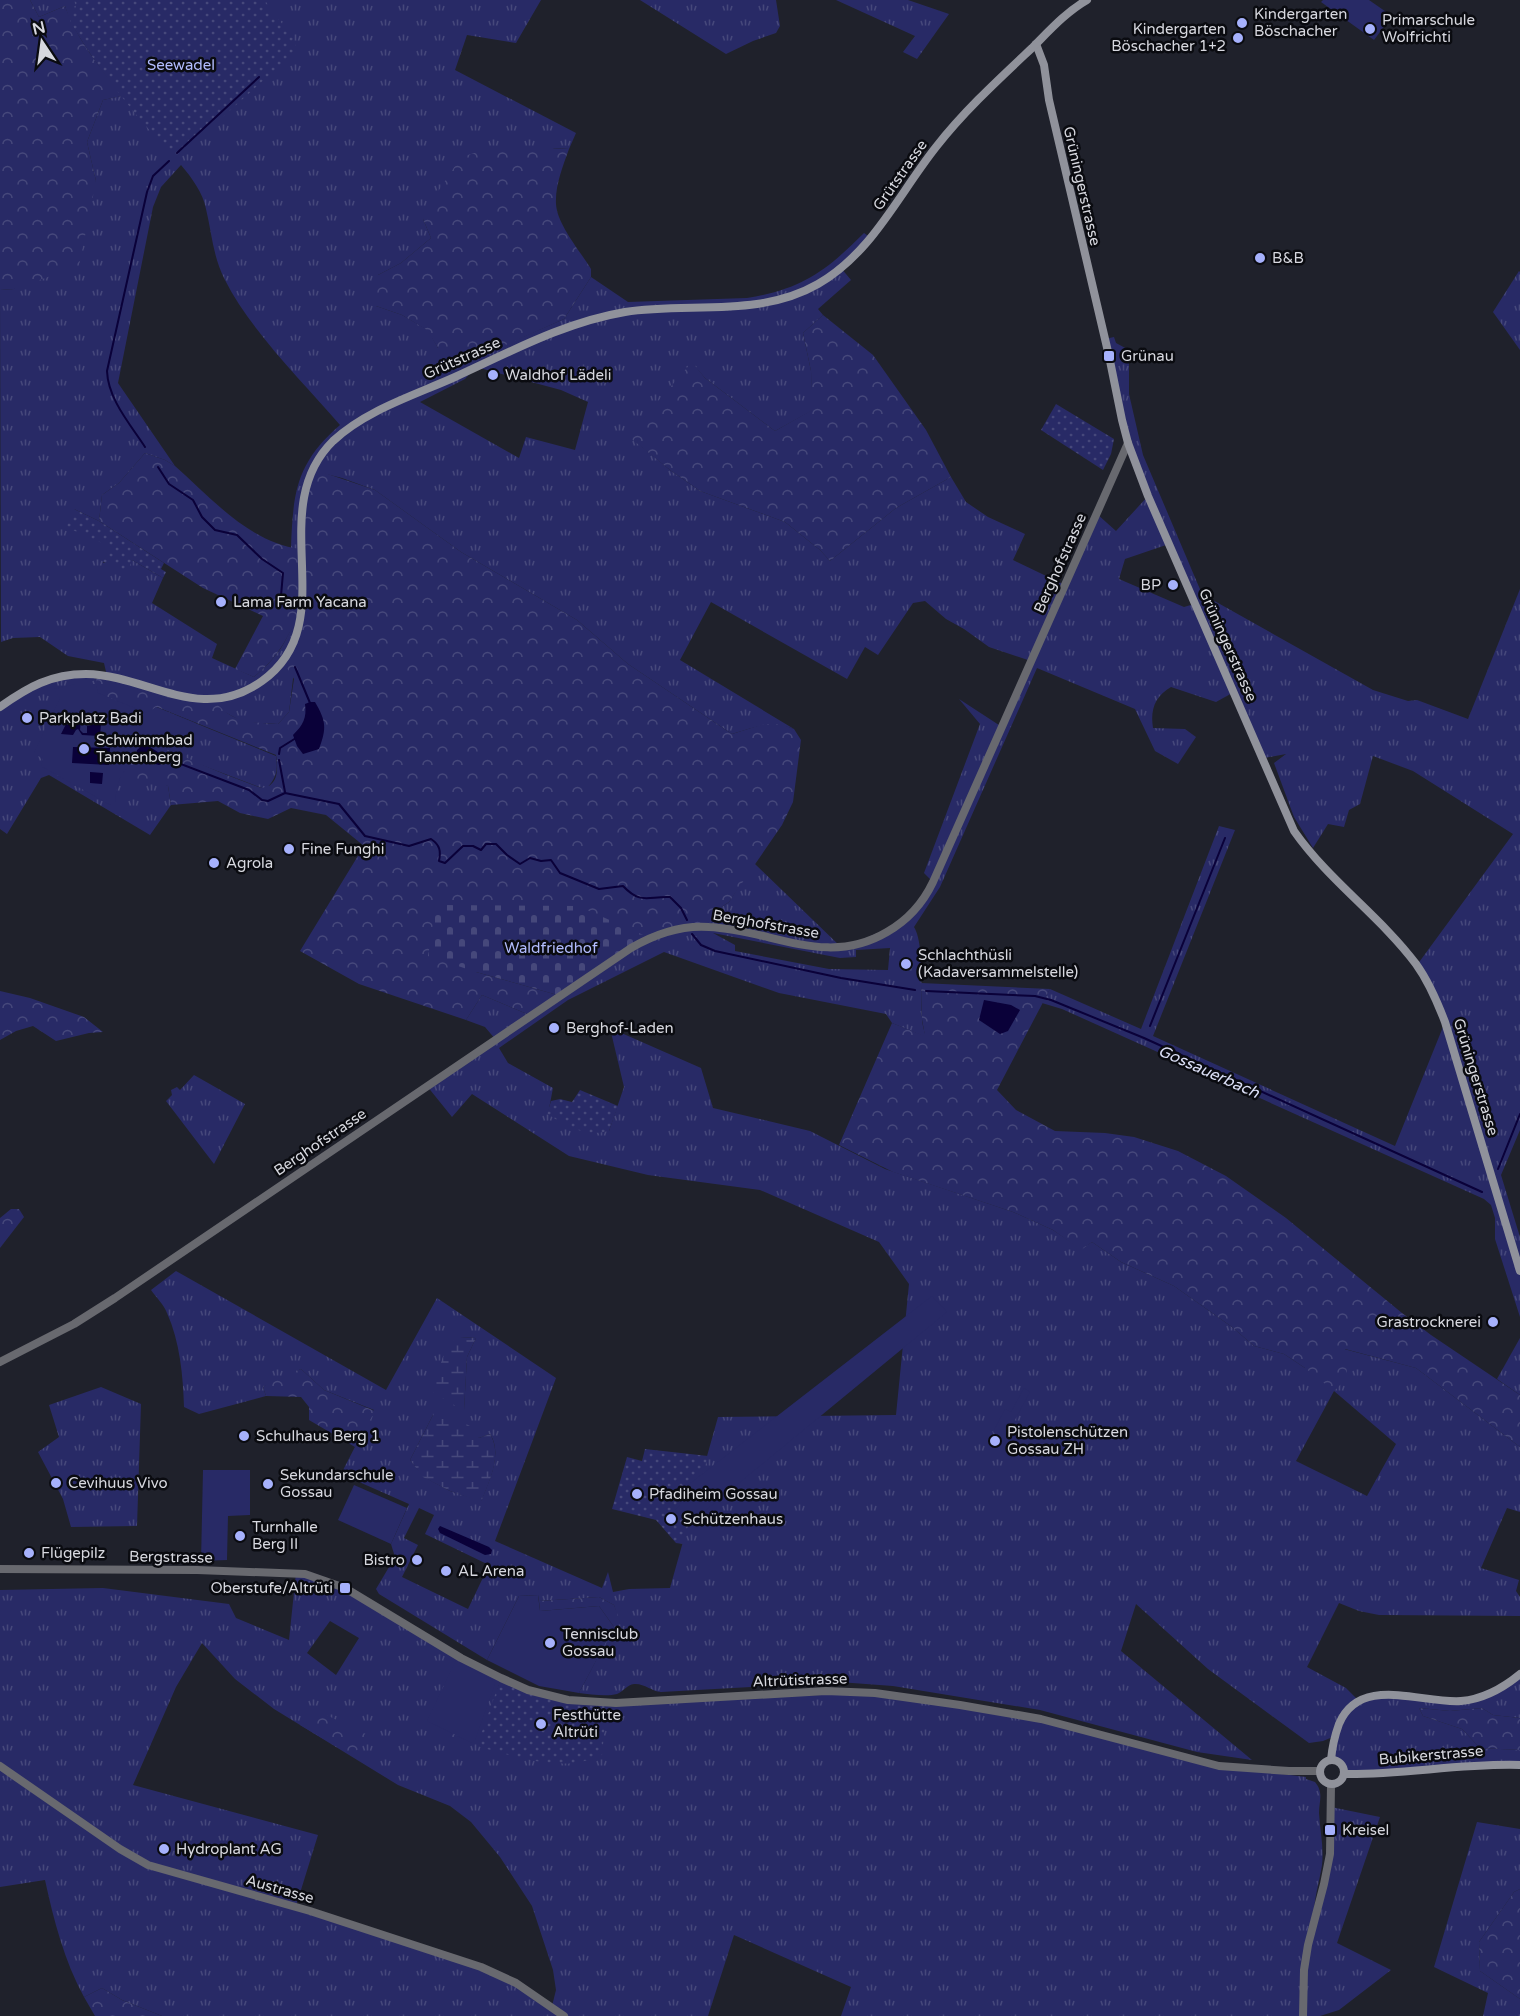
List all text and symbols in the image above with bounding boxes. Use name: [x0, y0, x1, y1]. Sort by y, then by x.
place label: Kindergarten Böschacher: [1254, 5, 1347, 40]
place label: Primarschule Wolfrichti: [1382, 11, 1475, 46]
north arrow: [12, 12, 72, 72]
marker: Kindergarten Böschacher: [1235, 16, 1249, 30]
text: N: [30, 17, 47, 40]
place label: Kindergarten Böschacher 1+2: [1111, 20, 1226, 55]
marker: Primarschule Wolfrichti: [1363, 22, 1377, 36]
marker: Kindergarten Böschacher 1+2: [1231, 31, 1245, 45]
park label: Seewadel: [147, 56, 215, 74]
street label: Grüningerstrasse: [1060, 125, 1104, 247]
street label: Grütstrasse: [869, 136, 931, 214]
place label: B&B: [1272, 249, 1304, 267]
marker: B&B: [1253, 251, 1267, 265]
street label: Grütstrasse: [421, 333, 503, 383]
place label: Grünau: [1121, 347, 1174, 365]
marker: Grünau: [1102, 349, 1116, 363]
place label: Waldhof Lädeli: [505, 366, 612, 384]
marker: Waldhof Lädeli: [486, 368, 500, 382]
street label: Berghofstrasse: [1030, 510, 1090, 616]
place label: BP: [1141, 576, 1161, 594]
marker: BP: [1166, 578, 1180, 592]
street label: Grüningerstrasse: [1195, 586, 1261, 704]
place label: Lama Farm Yacana: [233, 593, 367, 611]
marker: Lama Farm Yacana: [214, 595, 228, 609]
place label: Parkplatz Badi: [39, 709, 142, 727]
marker: Parkplatz Badi: [20, 711, 34, 725]
place label: Schwimmbad Tannenberg: [96, 731, 193, 766]
marker: Schwimmbad Tannenberg: [77, 742, 91, 756]
place label: Fine Funghi: [301, 840, 384, 858]
marker: Fine Funghi: [282, 842, 296, 856]
place label: Agrola: [226, 854, 273, 872]
marker: Agrola: [207, 856, 221, 870]
street label: Berghofstrasse: [711, 906, 821, 942]
park label: Waldfriedhof: [504, 939, 598, 957]
place label: Schlachthüsli (Kadaversammelstelle): [918, 946, 1078, 981]
marker: Schlachthüsli (Kadaversammelstelle): [899, 957, 913, 971]
street label: Grüningerstrasse: [1450, 1016, 1502, 1138]
place label: Berghof-Laden: [566, 1019, 674, 1037]
marker: Berghof-Laden: [547, 1021, 561, 1035]
water label: Gossauerbach: [1155, 1041, 1263, 1104]
street label: Berghofstrasse: [270, 1104, 370, 1180]
place label: Grastrocknerei: [1376, 1313, 1481, 1331]
marker: Grastrocknerei: [1486, 1315, 1500, 1329]
place label: Pistolenschützen Gossau ZH: [1007, 1423, 1128, 1458]
place label: Schulhaus Berg 1: [256, 1427, 380, 1445]
marker: Schulhaus Berg 1: [237, 1429, 251, 1443]
marker: Pistolenschützen Gossau ZH: [988, 1434, 1002, 1448]
place label: Sekundarschule Gossau: [280, 1466, 393, 1501]
place label: Cevihuus Vivo: [68, 1474, 168, 1492]
marker: Cevihuus Vivo: [49, 1476, 63, 1490]
marker: Sekundarschule Gossau: [261, 1477, 275, 1491]
place label: Pfadiheim Gossau: [649, 1485, 778, 1503]
marker: Pfadiheim Gossau: [630, 1487, 644, 1501]
place label: Schützenhaus: [683, 1510, 783, 1528]
marker: Schützenhaus: [664, 1512, 678, 1526]
place label: Turnhalle Berg II: [252, 1518, 318, 1553]
marker: Turnhalle Berg II: [233, 1529, 247, 1543]
place label: Flügepilz: [41, 1544, 105, 1562]
marker: Flügepilz: [22, 1546, 36, 1560]
street label: Bergstrasse: [129, 1547, 213, 1567]
place label: Bistro: [363, 1551, 405, 1569]
marker: Bistro: [410, 1553, 424, 1567]
place label: AL Arena: [458, 1562, 524, 1580]
marker: AL Arena: [439, 1564, 453, 1578]
place label: Oberstufe/Altrüti: [210, 1579, 333, 1597]
marker: Oberstufe/Altrüti: [338, 1581, 352, 1595]
place label: Tennisclub Gossau: [562, 1625, 638, 1660]
marker: Tennisclub Gossau: [543, 1636, 557, 1650]
street label: Altrütistrasse: [752, 1669, 848, 1691]
place label: Festhütte Altrüti: [553, 1706, 621, 1741]
marker: Festhütte Altrüti: [534, 1717, 548, 1731]
street label: Bubikerstrasse: [1378, 1741, 1484, 1769]
place label: Kreisel: [1342, 1821, 1389, 1839]
marker: Kreisel: [1323, 1823, 1337, 1837]
place label: Hydroplant AG: [176, 1840, 282, 1858]
marker: Hydroplant AG: [157, 1842, 171, 1856]
street label: Austrasse: [244, 1871, 316, 1907]

